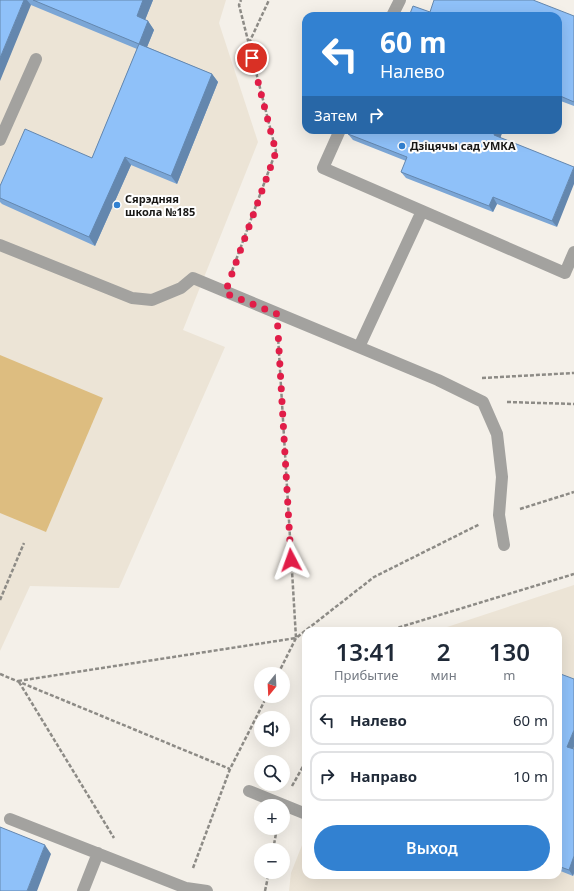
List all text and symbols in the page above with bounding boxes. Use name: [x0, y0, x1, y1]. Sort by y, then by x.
text: 60 m: [380, 23, 447, 61]
icon: left: [314, 28, 366, 80]
pin: [235, 41, 269, 75]
icon: arrive: [241, 47, 263, 69]
text: Налево: [380, 59, 445, 83]
icon: right: [365, 104, 387, 126]
text: Затем: [314, 105, 357, 125]
place label: Дзіцячы сад УМКА: [410, 138, 516, 153]
marker: Дзіцячы сад УМКА: [397, 141, 407, 151]
place label: Сярэдняя школа №185: [125, 191, 195, 219]
marker: Сярэдняя школа №185: [112, 200, 122, 210]
position arrow: [270, 539, 312, 581]
text: 13:41: [336, 635, 397, 668]
text: 2: [437, 635, 450, 668]
text: 130: [489, 635, 530, 668]
text: Прибытие: [334, 666, 399, 684]
text: мин: [431, 666, 457, 684]
text: m: [503, 666, 515, 684]
north arrow: [254, 667, 290, 703]
map controls: [254, 667, 290, 879]
icon: left: [316, 709, 338, 731]
text: Налево: [350, 710, 407, 730]
text: 60 m: [513, 710, 548, 730]
button: sound: [254, 711, 290, 747]
button: search: [254, 755, 290, 791]
icon: right: [316, 765, 338, 787]
text: Направо: [350, 766, 417, 786]
text: 10 m: [513, 766, 548, 786]
button: +: [254, 799, 290, 835]
button: Выход: [314, 825, 550, 871]
button: −: [254, 843, 290, 879]

